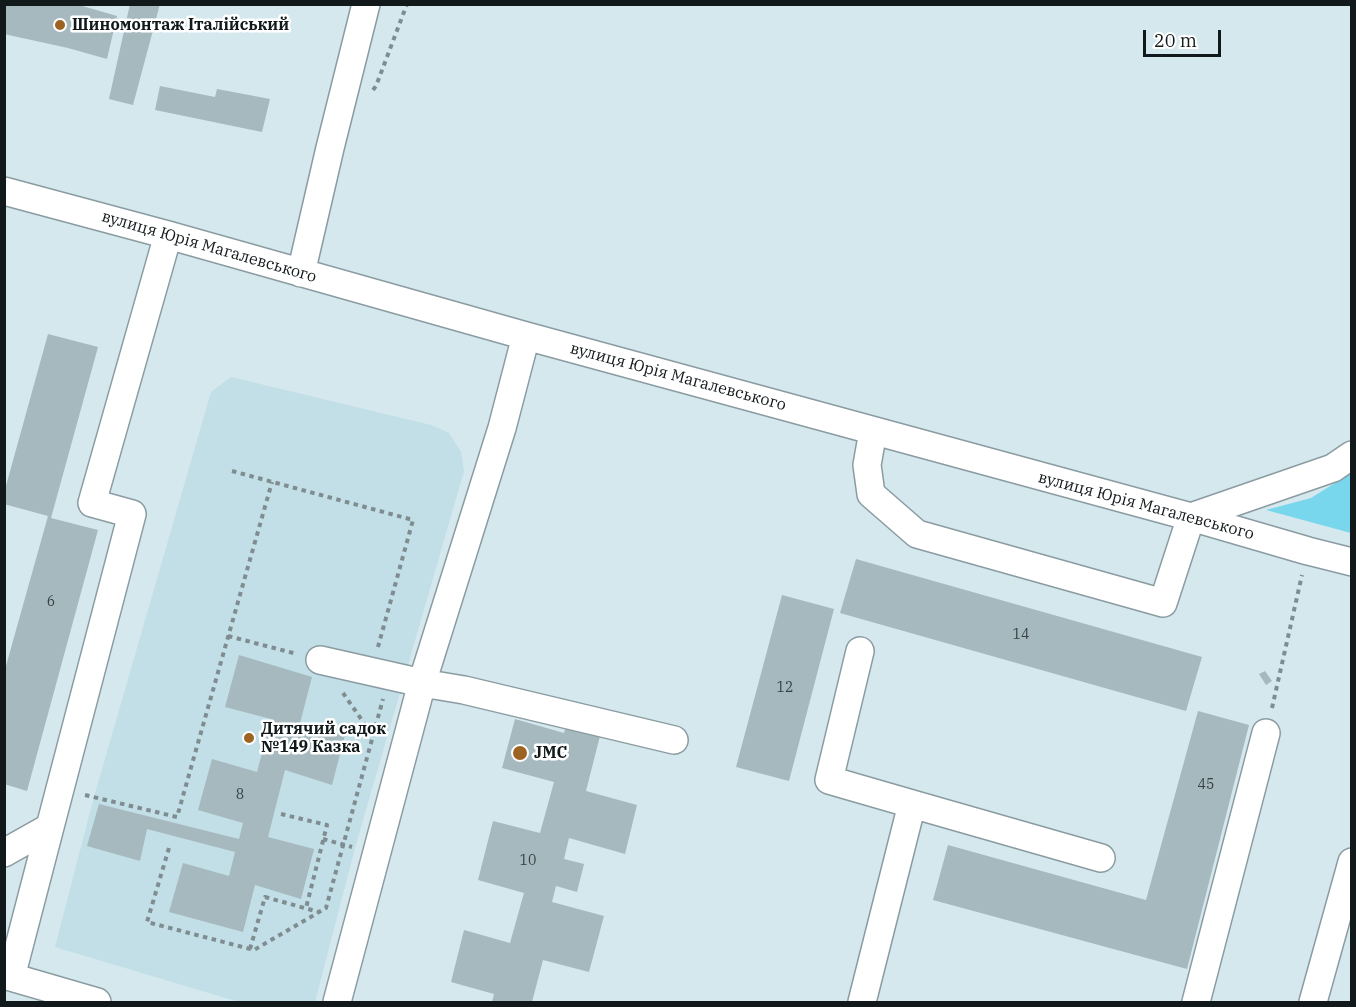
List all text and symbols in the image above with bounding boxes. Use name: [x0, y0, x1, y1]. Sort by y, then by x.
place label: Шиномонтаж Італійський: [72, 15, 289, 35]
marker: Шиномонтаж Італійський: [53, 18, 67, 32]
scale bar: [1146, 18, 1224, 56]
text: 20 m: [1154, 29, 1197, 52]
street label: вулиця Юрія Магалевського: [99, 207, 319, 287]
street label: вулиця Юрія Магалевського: [568, 339, 788, 415]
street label: вулиця Юрія Магалевського: [1036, 468, 1256, 544]
house number: 6: [47, 594, 55, 610]
house number: 14: [1013, 627, 1029, 643]
house number: 12: [777, 680, 793, 696]
place label: Дитячий садок №149 Казка: [261, 719, 386, 757]
marker: Дитячий садок №149 Казка: [242, 731, 256, 745]
place label: JMC: [534, 743, 567, 763]
marker: JMC: [511, 744, 529, 762]
house number: 45: [1198, 777, 1214, 793]
house number: 8: [236, 787, 244, 803]
house number: 10: [520, 853, 536, 869]

